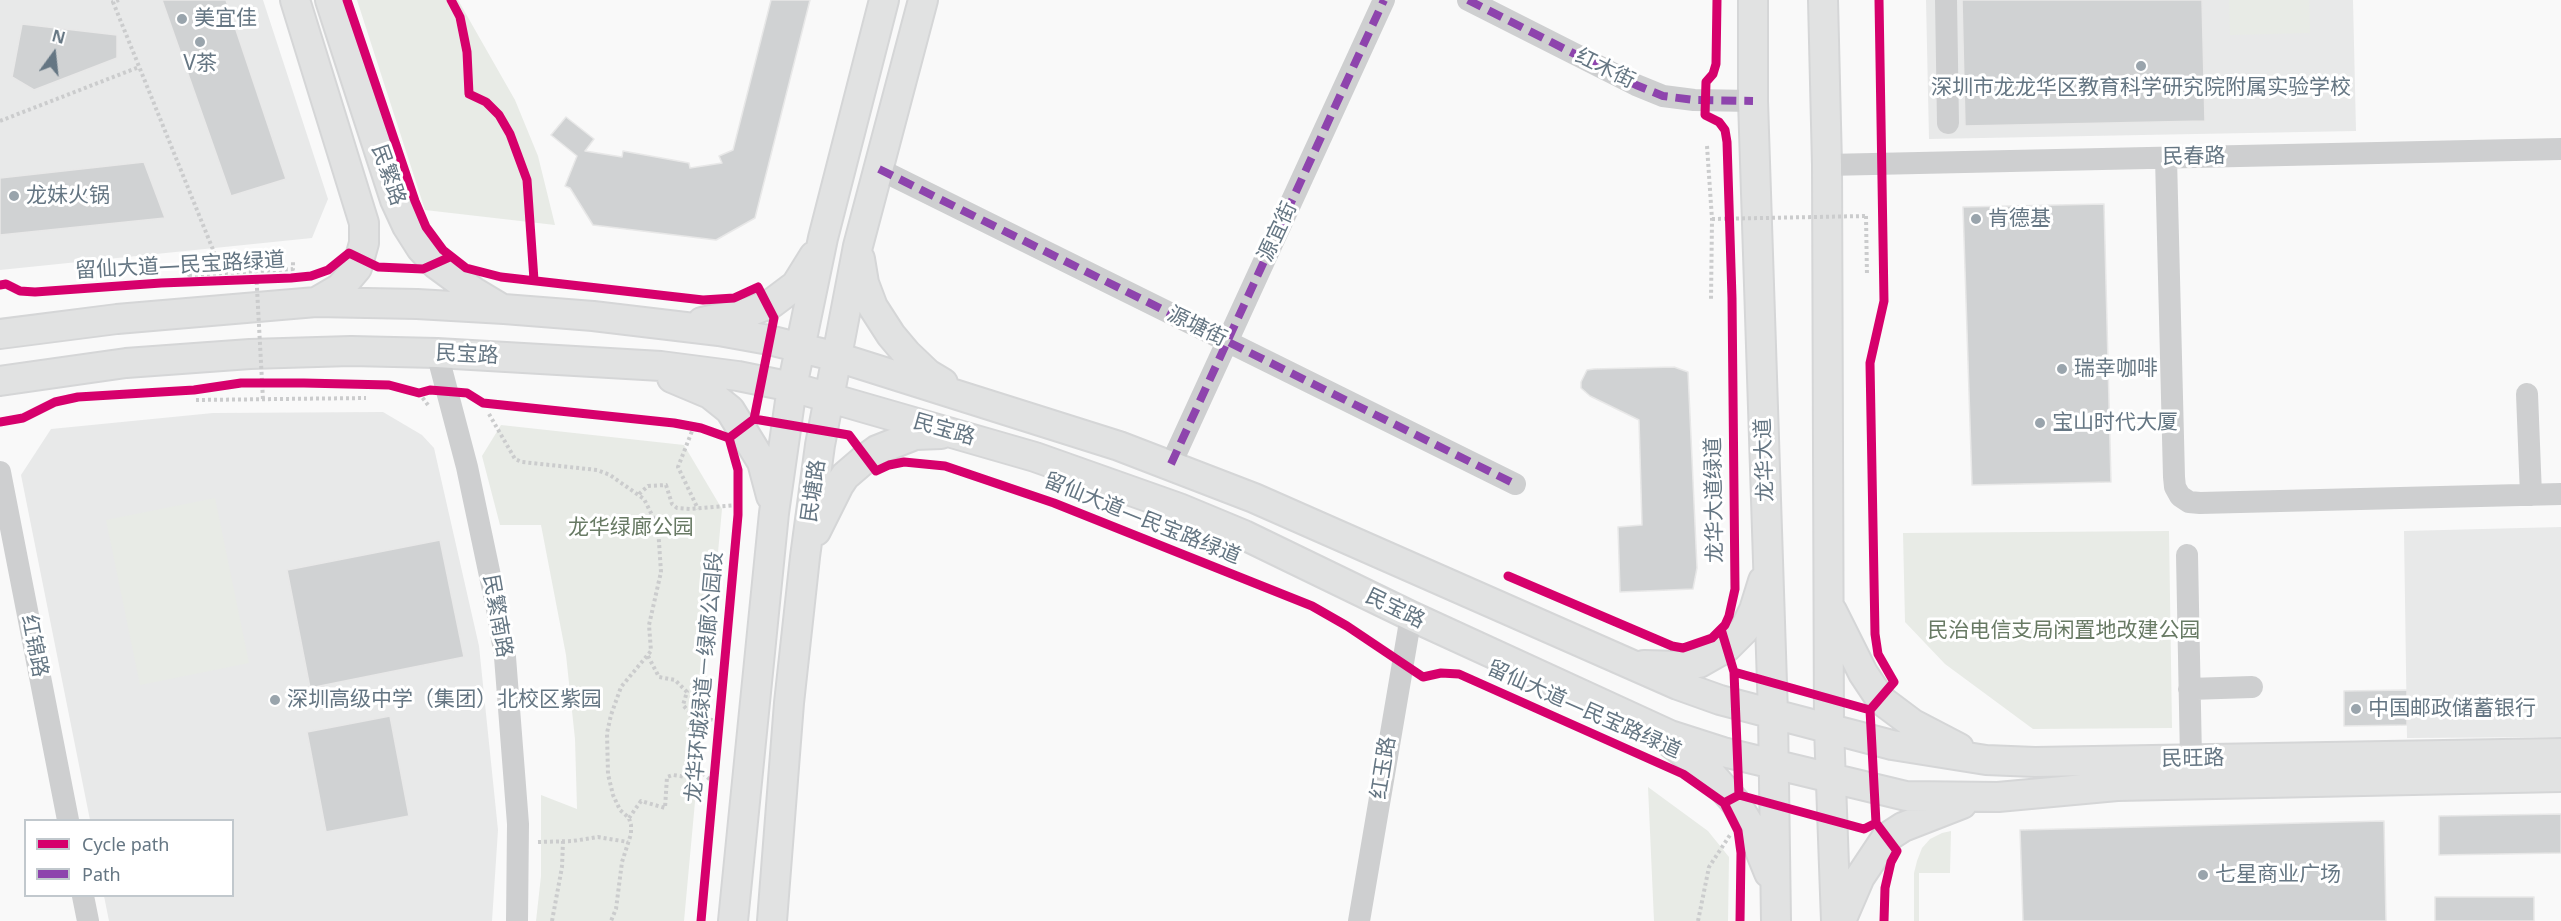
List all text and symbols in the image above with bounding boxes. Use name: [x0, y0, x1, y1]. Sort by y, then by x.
place label: 美宜佳: [194, 6, 257, 32]
marker: 美宜佳: [175, 12, 189, 26]
north arrow: [24, 24, 84, 84]
text: N: [50, 24, 68, 49]
marker: V茶: [193, 35, 207, 49]
street label: 红木街: [1571, 44, 1639, 94]
place label: V茶: [183, 51, 217, 77]
marker: 深圳市龙龙华区教育科学研究院附属实验学校: [2134, 59, 2148, 73]
place label: 深圳市龙龙华区教育科学研究院附属实验学校: [1931, 75, 2351, 101]
street label: 民繁路: [366, 141, 410, 209]
street label: 民春路: [2162, 144, 2226, 170]
place label: 龙妹火锅: [26, 183, 110, 209]
marker: 龙妹火锅: [7, 189, 21, 203]
street label: 源宜街: [1253, 198, 1303, 266]
place label: 肯德基: [1988, 206, 2051, 232]
marker: 肯德基: [1969, 212, 1983, 226]
street label: 留仙大道—民宝路绿道: [74, 248, 286, 284]
street label: 源塘街: [1163, 302, 1231, 352]
street label: 民宝路: [435, 341, 499, 369]
place label: 瑞幸咖啡: [2074, 356, 2158, 382]
marker: 瑞幸咖啡: [2055, 362, 2069, 376]
street label: 民宝路: [910, 409, 978, 451]
place label: 宝山时代大厦: [2052, 410, 2178, 436]
marker: 宝山时代大厦: [2033, 416, 2047, 430]
street label: 龙华大道: [1751, 418, 1779, 502]
street label: 龙华大道绿道: [1701, 437, 1729, 563]
street label: 民塘路: [797, 458, 831, 524]
street label: 留仙大道—民宝路绿道: [1040, 468, 1244, 570]
park label: 龙华绿廊公园: [568, 515, 694, 541]
street label: 龙华环城绿道－绿廊公园段: [681, 550, 729, 804]
street label: 民繁南路: [477, 572, 517, 660]
street label: 民宝路: [1361, 584, 1429, 634]
street label: 红锦路: [16, 613, 52, 679]
park label: 民治电信支局闲置地改建公园: [1928, 618, 2200, 644]
street label: 留仙大道—民宝路绿道: [1483, 656, 1685, 764]
place label: 深圳高级中学（集团）北校区紫园: [287, 687, 602, 713]
marker: 深圳高级中学（集团）北校区紫园: [268, 693, 282, 707]
place label: 中国邮政储蓄银行: [2368, 696, 2536, 722]
marker: 中国邮政储蓄银行: [2349, 702, 2363, 716]
street label: 红玉路: [1367, 735, 1401, 801]
street label: 民旺路: [2161, 746, 2225, 772]
legend: [24, 819, 234, 897]
text: Cycle path: [82, 832, 169, 856]
text: Path: [82, 862, 121, 886]
place label: 七星商业广场: [2215, 862, 2341, 888]
marker: 七星商业广场: [2196, 868, 2210, 882]

